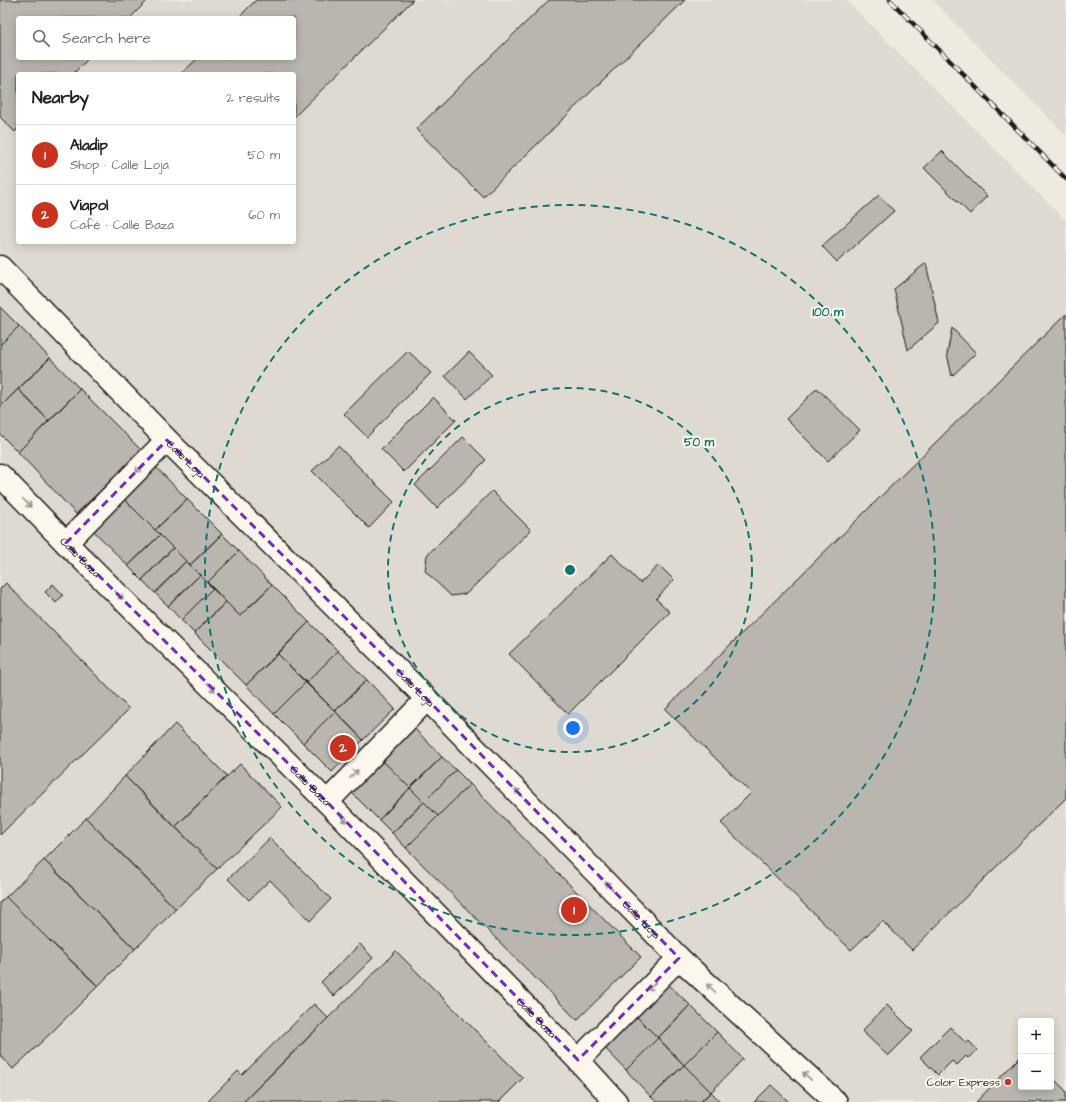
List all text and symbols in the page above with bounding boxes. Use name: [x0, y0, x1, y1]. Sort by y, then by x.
search box: [16, 16, 296, 60]
icon: search: [30, 27, 52, 49]
text: Search here: [62, 28, 151, 49]
text: Nearby: [32, 86, 89, 110]
text: 2 results: [226, 89, 280, 107]
text: Aladip: [70, 135, 108, 156]
text: 1: [44, 146, 46, 164]
text: 50 m: [247, 146, 280, 164]
text: Shop · Calle Loja: [70, 156, 169, 174]
text: Viapol: [70, 195, 108, 216]
text: 2: [41, 206, 49, 224]
text: 60 m: [248, 206, 280, 224]
text: Café · Calle Baza: [70, 216, 174, 234]
text: 100 m: [813, 304, 844, 321]
text: 50 m: [684, 434, 715, 451]
street label: Calle Loja: [163, 437, 208, 482]
one-way arrow: [135, 463, 145, 473]
one-way arrow: [22, 498, 32, 508]
street label: Calle Baza: [56, 534, 104, 581]
centre of rings: [563, 563, 577, 577]
one-way arrow: [114, 590, 124, 600]
street label: Calle Loja: [392, 665, 438, 710]
one-way arrow: [206, 682, 216, 692]
your location: [563, 718, 583, 738]
pin: 2: [330, 733, 356, 763]
street label: Calle Baza: [286, 762, 334, 810]
one-way arrow: [350, 769, 359, 779]
one-way arrow: [514, 788, 523, 798]
one-way arrow: [338, 813, 348, 823]
one-way arrow: [604, 881, 614, 891]
pin: 1: [561, 895, 587, 925]
street label: Calle Loja: [619, 897, 664, 943]
one-way arrow: [647, 981, 657, 991]
one-way arrow: [706, 983, 717, 992]
street label: Calle Baza: [513, 994, 560, 1042]
map controls: [1018, 1018, 1054, 1090]
button: +: [1018, 1018, 1054, 1054]
button: −: [1018, 1054, 1054, 1090]
one-way arrow: [802, 1071, 812, 1080]
place label: Color Express: [927, 1075, 1000, 1090]
marker: Color Express: [1003, 1077, 1013, 1087]

